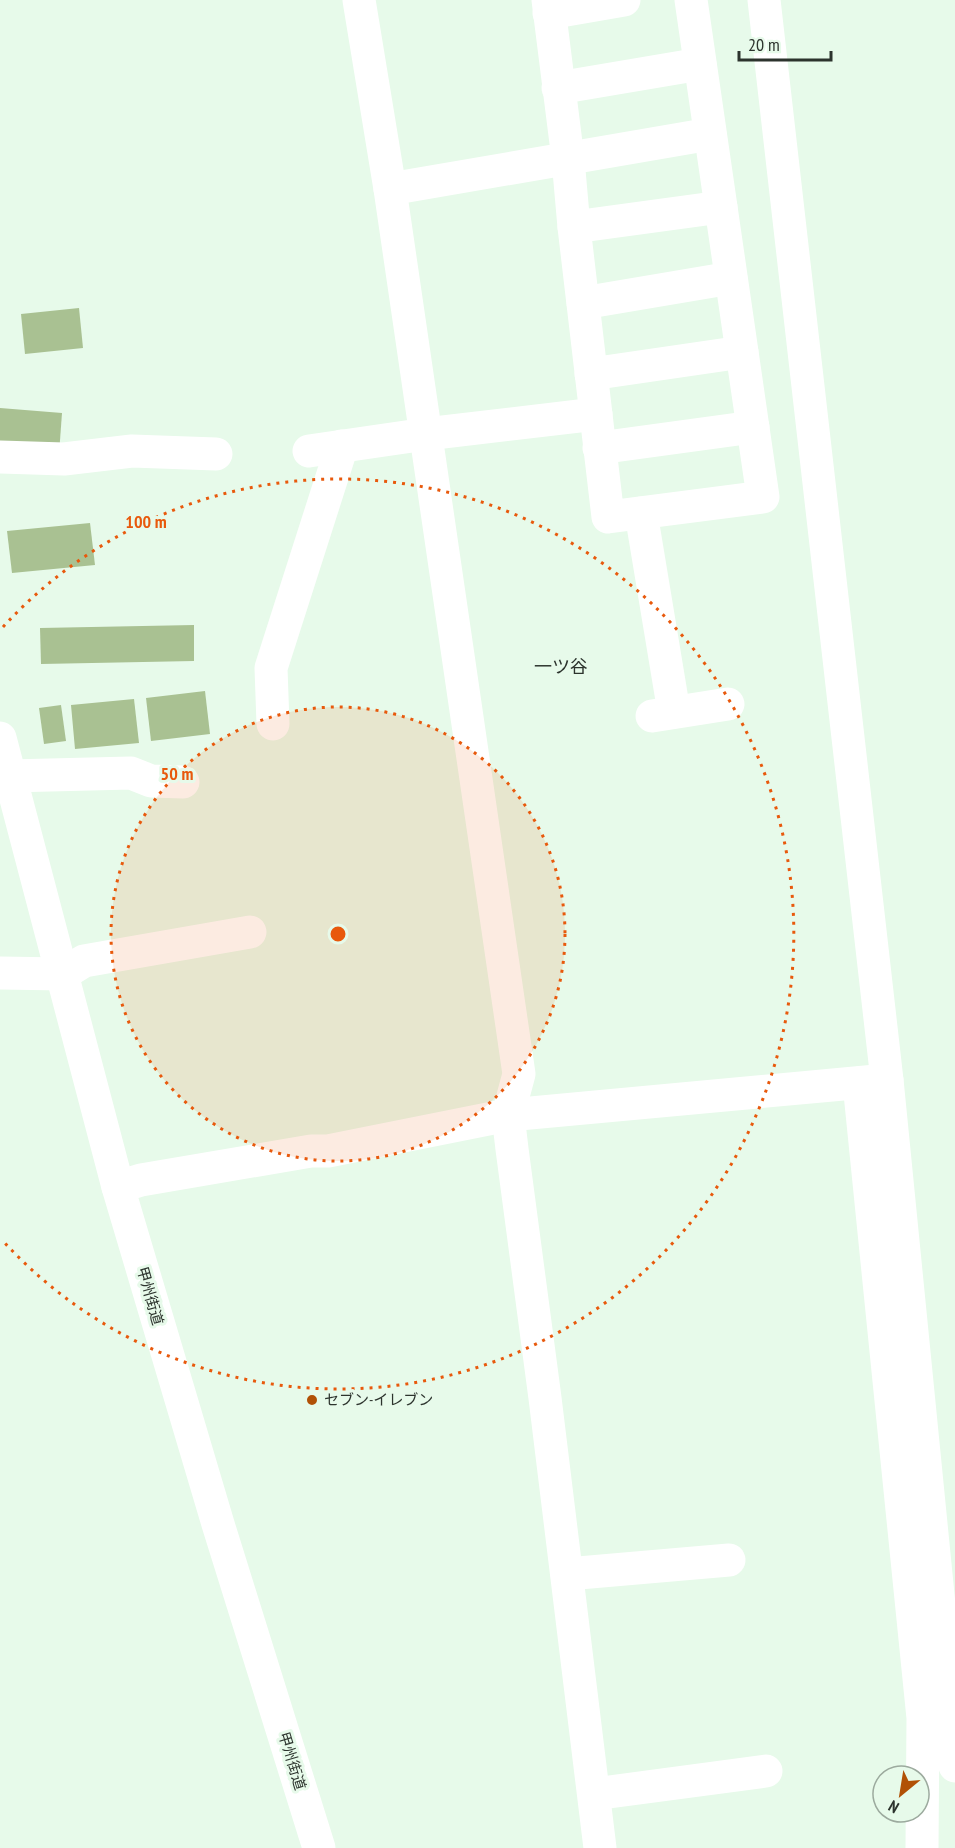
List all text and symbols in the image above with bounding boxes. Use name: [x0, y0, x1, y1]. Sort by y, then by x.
scale bar: [739, 24, 830, 62]
text: 20 m: [748, 33, 780, 56]
text: 100 m: [125, 510, 167, 533]
district label: 一ツ谷: [534, 655, 588, 678]
text: 50 m: [161, 762, 193, 785]
centre of rings: [328, 924, 348, 944]
street label: 甲州街道: [133, 1264, 168, 1327]
place label: セブン-イレブン: [324, 1390, 433, 1409]
marker: セブン-イレブン: [305, 1393, 319, 1407]
street label: 甲州街道: [275, 1729, 310, 1792]
north arrow: [871, 1764, 931, 1824]
text: N: [885, 1796, 902, 1818]

